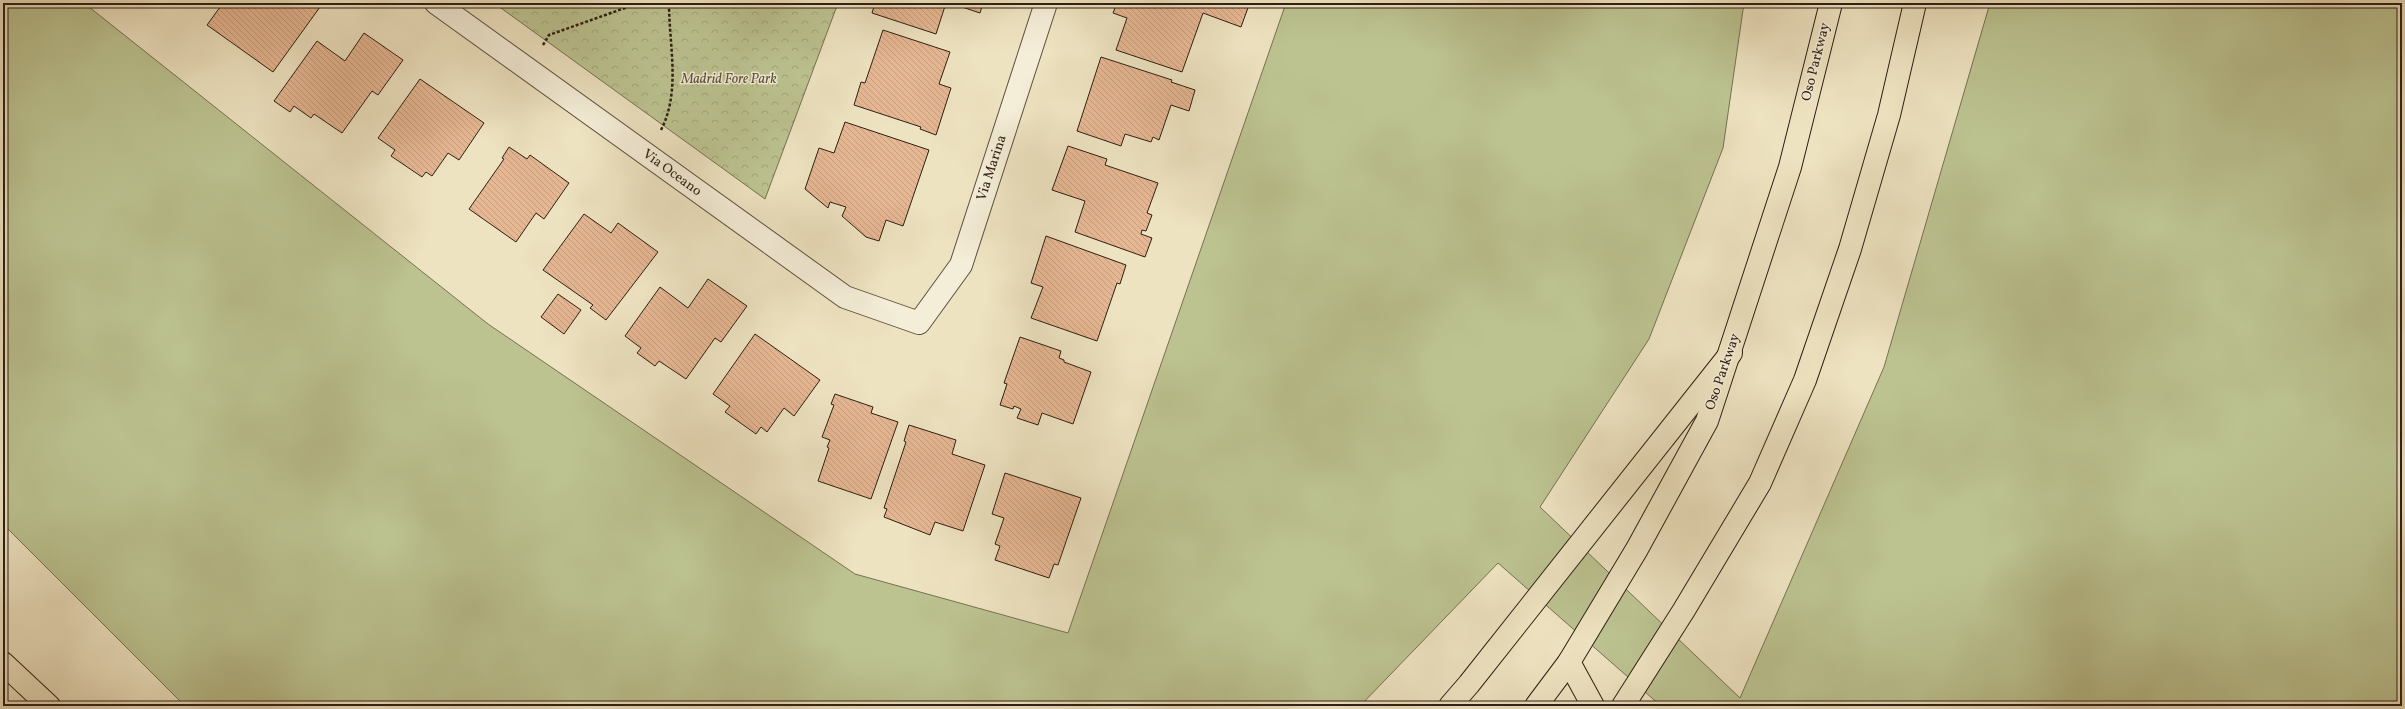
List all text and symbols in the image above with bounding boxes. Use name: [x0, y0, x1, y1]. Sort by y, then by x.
street label: Oso Parkway: [1797, 20, 1835, 103]
park label: Madrid Fore Park: [680, 70, 777, 89]
street label: Via Marina: [972, 133, 1012, 203]
street label: Via Oceano: [639, 145, 705, 201]
street label: Oso Parkway: [1701, 331, 1745, 413]

